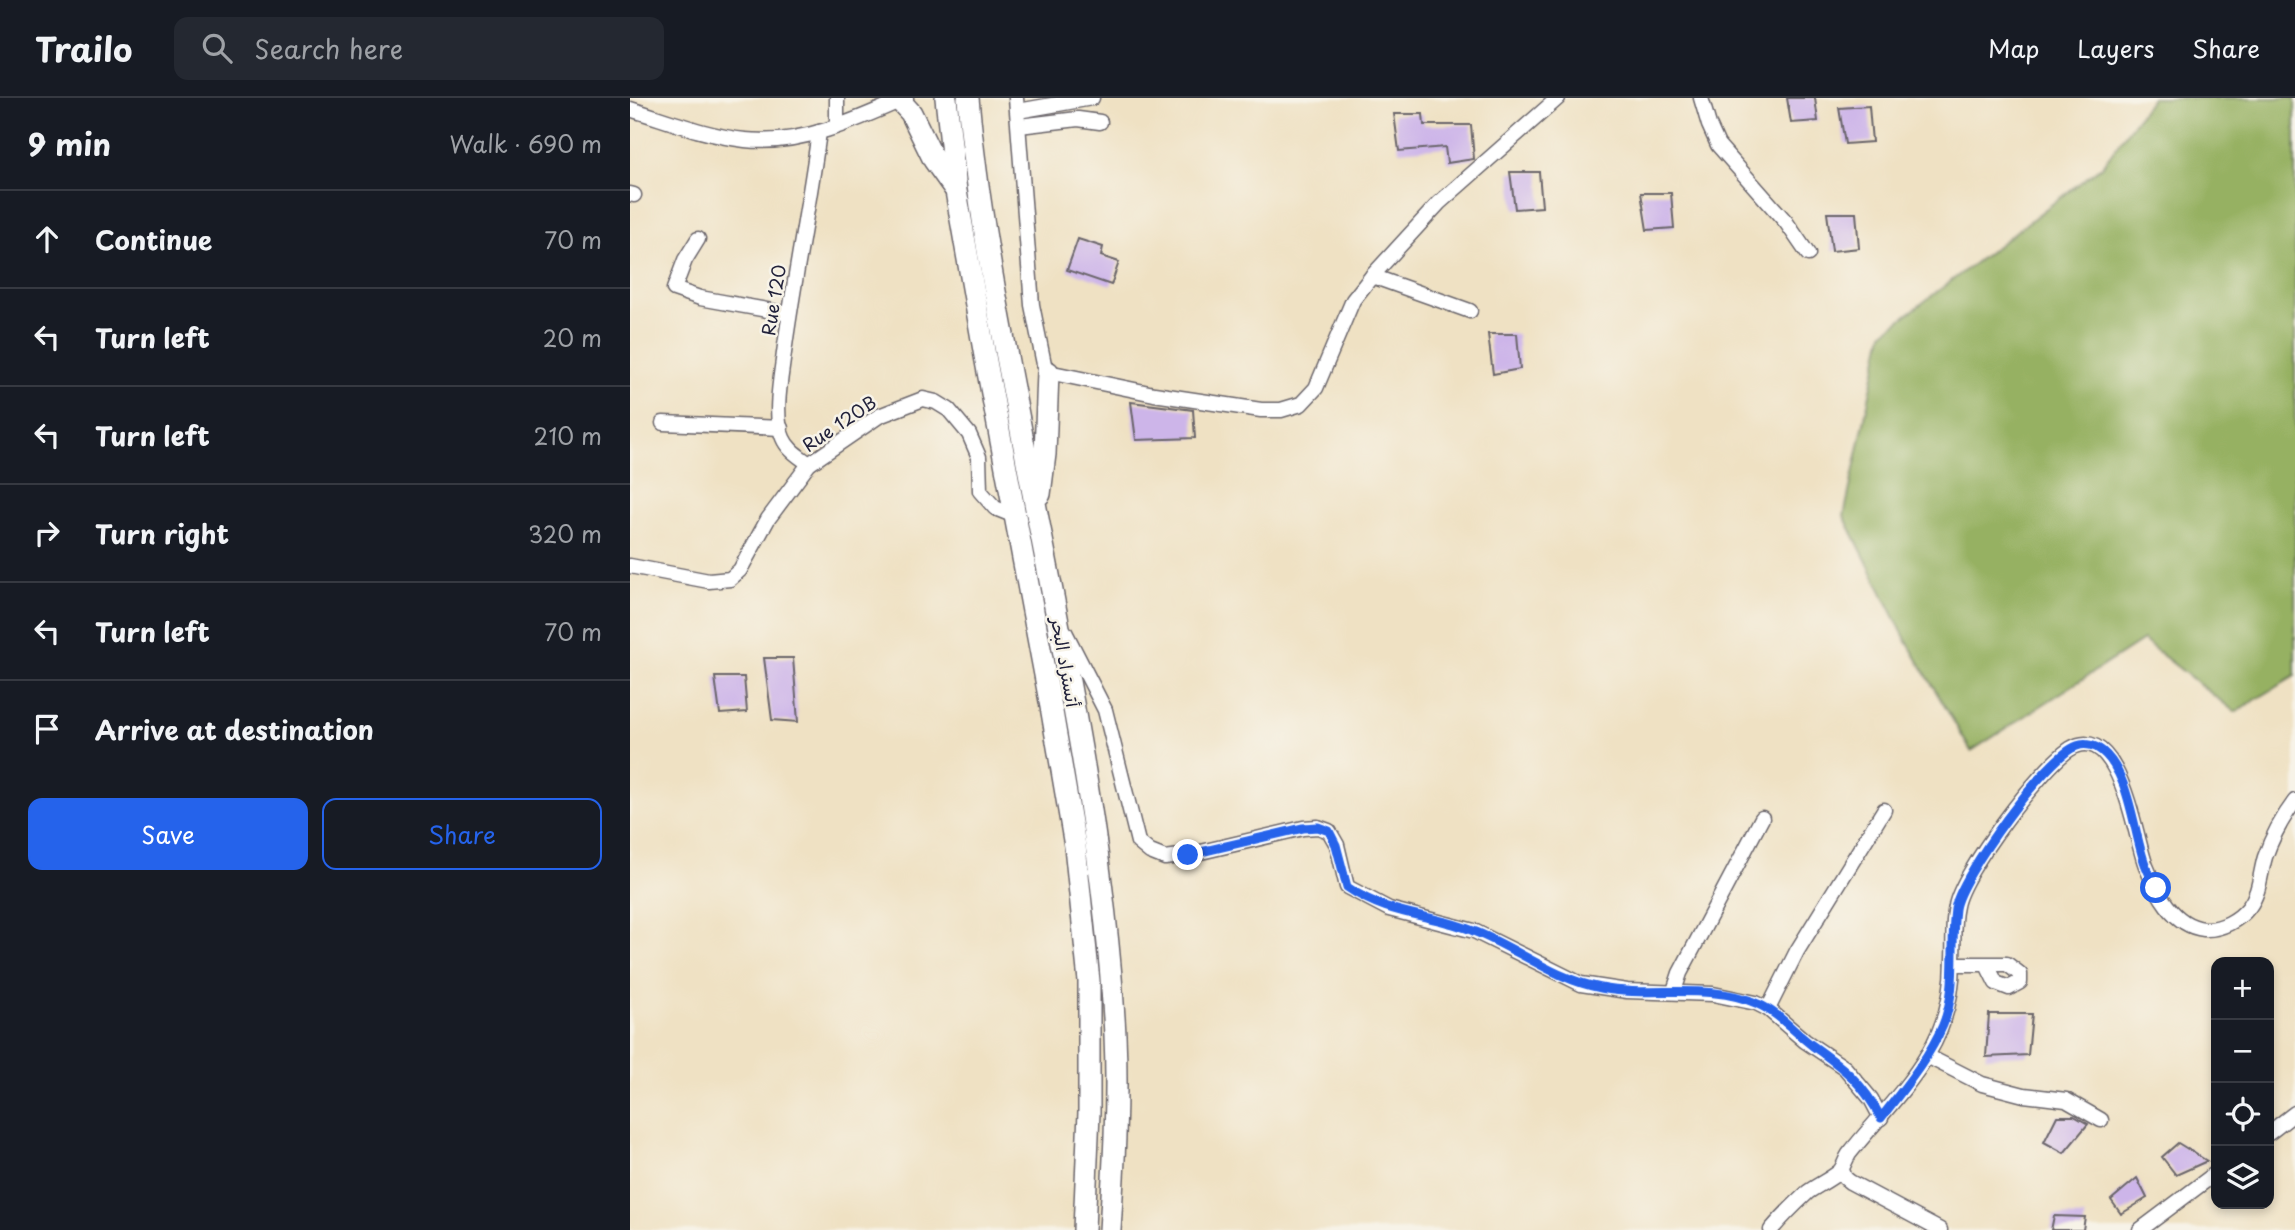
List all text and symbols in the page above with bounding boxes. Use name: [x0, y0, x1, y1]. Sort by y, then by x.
search box: [174, 17, 664, 80]
text: Trailo: [35, 23, 132, 73]
icon: search: [198, 29, 236, 67]
text: Search here: [254, 29, 403, 68]
text: Map: [1988, 30, 2039, 66]
text: Layers: [2077, 30, 2154, 66]
text: Share: [2192, 30, 2260, 66]
text: 9 min: [28, 121, 111, 166]
text: Walk · 690 m: [449, 126, 602, 161]
icon: ahead: [28, 220, 66, 258]
text: Continue: [95, 220, 212, 259]
text: 70 m: [544, 222, 602, 257]
street label: Rue 120: [754, 262, 792, 338]
icon: left: [28, 318, 66, 356]
text: Turn left: [95, 318, 210, 357]
text: 20 m: [543, 320, 602, 355]
street label: Rue 120B: [797, 388, 881, 458]
icon: left: [28, 416, 66, 454]
text: Turn left: [95, 416, 210, 455]
text: 210 m: [534, 418, 602, 453]
icon: right: [28, 514, 66, 552]
text: Turn right: [95, 514, 229, 553]
text: 320 m: [528, 516, 602, 551]
icon: left: [28, 612, 66, 650]
text: Turn left: [95, 612, 210, 651]
street label: أتستراد البحر: [1044, 613, 1087, 710]
text: 70 m: [544, 614, 602, 649]
icon: arrive: [28, 710, 66, 748]
text: Arrive at destination: [95, 710, 374, 749]
button: Save: [28, 798, 308, 870]
button: Share: [322, 798, 602, 870]
route end: [1172, 839, 1203, 870]
route start: [2140, 872, 2171, 903]
map controls: [2211, 957, 2274, 1209]
button: +: [2211, 957, 2274, 1020]
button: −: [2211, 1020, 2274, 1083]
button: locate: [2211, 1083, 2274, 1146]
button: layers: [2211, 1146, 2274, 1209]

